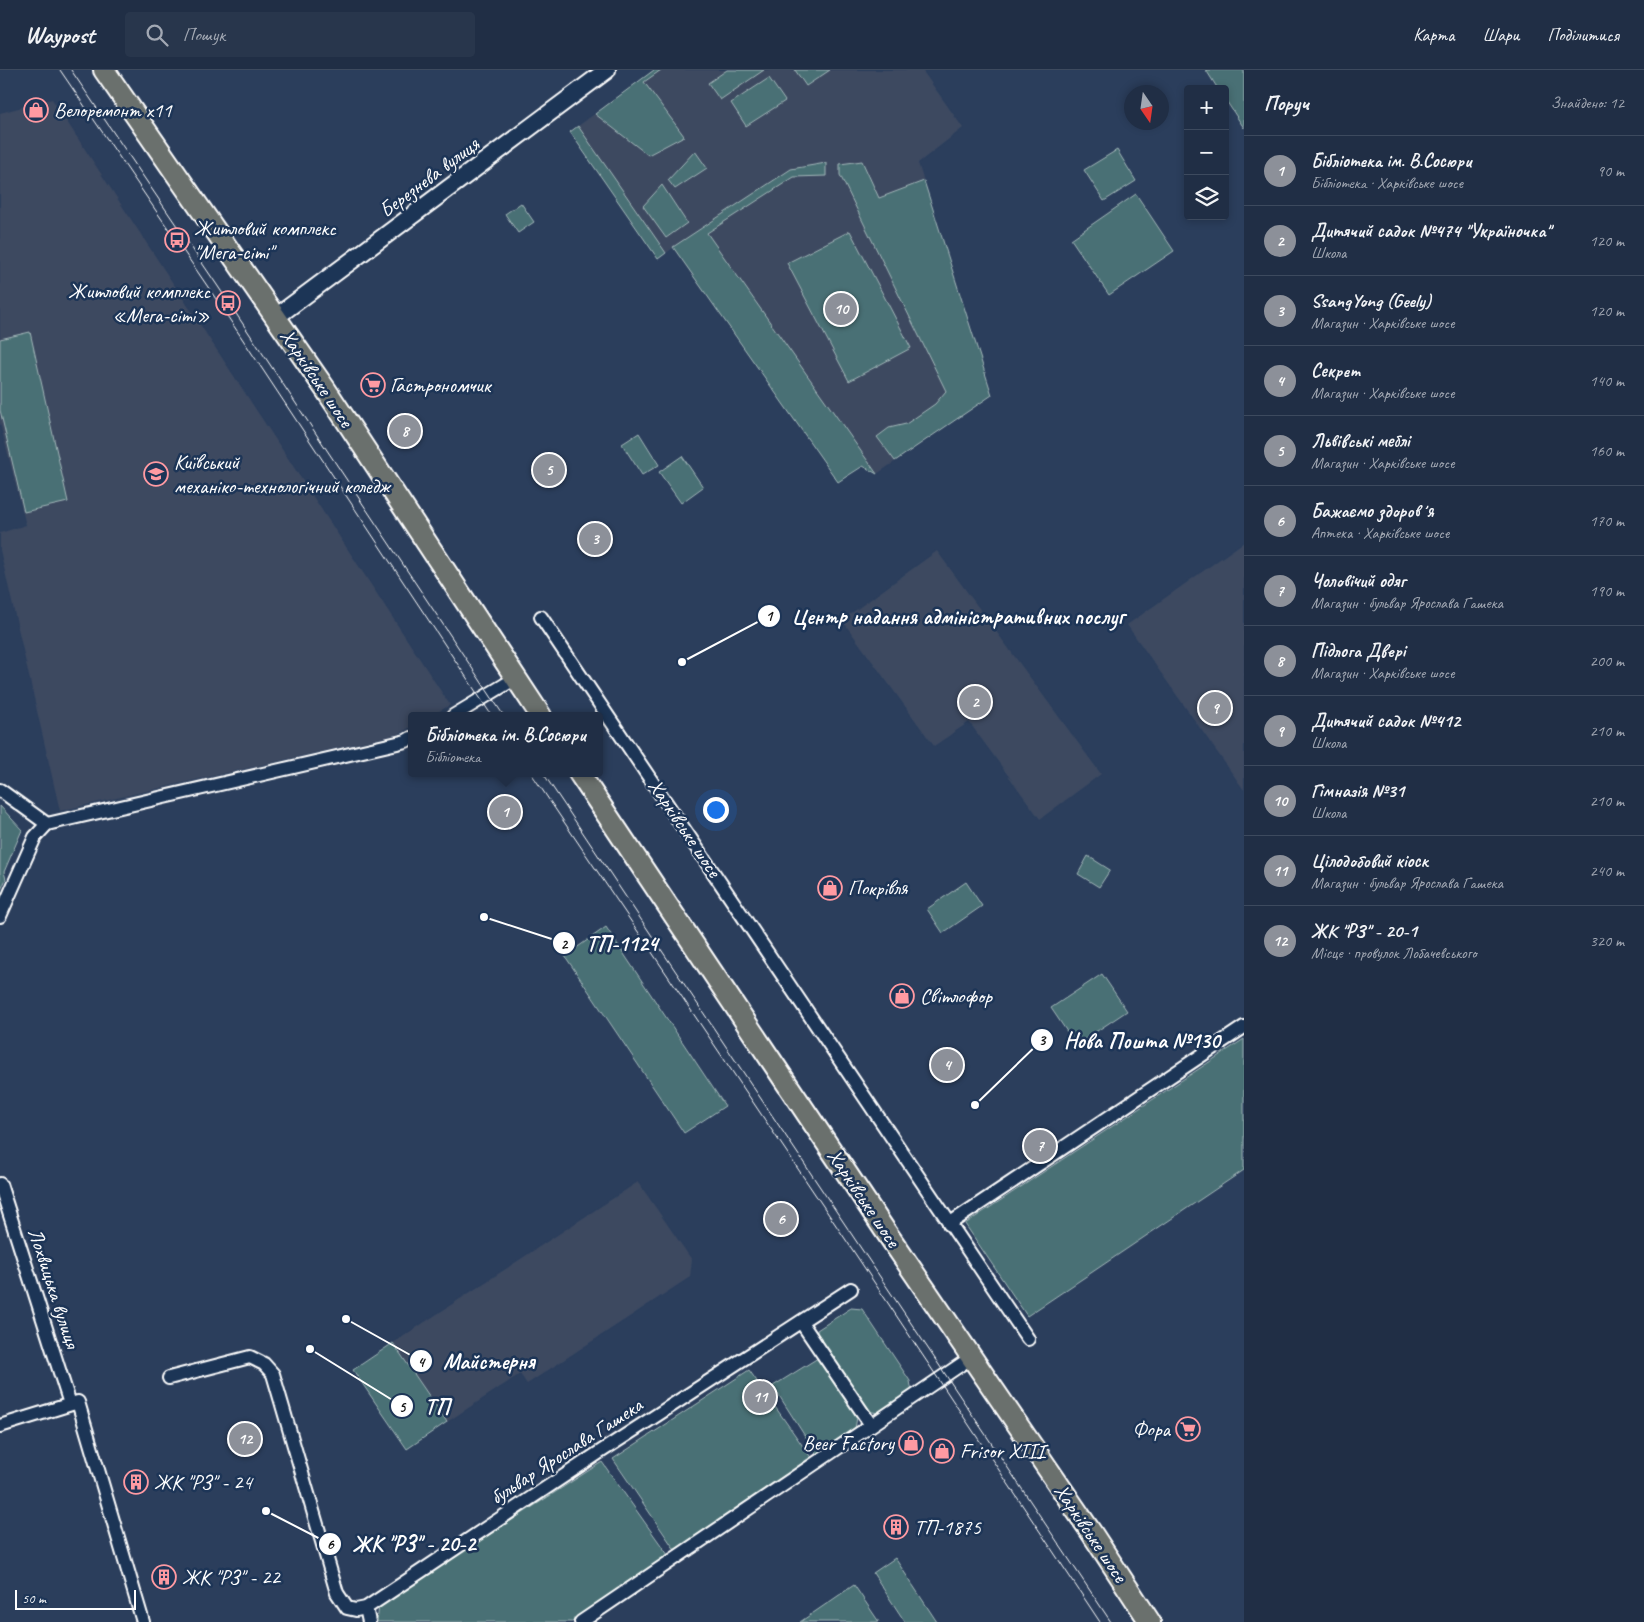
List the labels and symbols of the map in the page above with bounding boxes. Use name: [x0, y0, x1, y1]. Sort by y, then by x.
north arrow: [1124, 85, 1169, 130]
shop icon: Велоремонт x11: [23, 97, 49, 123]
place label: Велоремонт x11: [54, 97, 173, 123]
street label: Березнева вулиця: [374, 130, 485, 223]
place label: Житловий комплекс "Мега-сіті": [194, 215, 337, 265]
bus stop icon: Житловий комплекс "Мега-сіті": [164, 227, 190, 253]
place label: Житловий комплекс «Мега-сіті»: [68, 278, 211, 328]
bus stop icon: Житловий комплекс «Мега-сіті»: [215, 290, 241, 316]
pin: 10: [825, 290, 857, 328]
street label: Харківське шосе: [275, 324, 360, 433]
supermarket icon: Гастрономчик: [360, 372, 386, 398]
place label: Гастрономчик: [390, 372, 493, 398]
pin: 8: [389, 412, 421, 450]
place label: Київський механіко-технологічний коледж: [174, 449, 392, 499]
pin: 5: [533, 451, 565, 489]
school or university icon: Київський механіко-технологічний коледж: [143, 461, 169, 487]
pin: 3: [579, 520, 611, 558]
callout: Центр надання адміністративних послуг: [757, 598, 1135, 635]
text: Центр надання адміністративних послуг: [791, 603, 1128, 631]
text: 1: [766, 607, 775, 626]
pin: 2: [959, 683, 991, 721]
pin: 9: [1199, 689, 1231, 727]
street label: Харківське шосе: [643, 774, 728, 883]
pin: 1: [489, 793, 521, 831]
your location: [703, 797, 729, 823]
shop icon: Покрівля: [817, 875, 843, 901]
place label: Покрівля: [848, 875, 909, 901]
callout: ТП-1124: [551, 925, 668, 962]
text: ТП-1124: [586, 930, 661, 958]
text: 2: [561, 935, 569, 954]
shop icon: Світлофор: [889, 983, 915, 1009]
place label: Світлофор: [920, 983, 993, 1009]
callout: Нова Пошта №130: [1029, 1022, 1229, 1059]
text: Нова Пошта №130: [1064, 1027, 1222, 1055]
text: 3: [1039, 1031, 1047, 1050]
pin: 4: [931, 1046, 963, 1084]
pin: 7: [1024, 1127, 1056, 1165]
street label: Харківське шосе: [822, 1144, 907, 1253]
pin: 6: [765, 1200, 797, 1238]
street label: Лохвицька вулиця: [22, 1225, 86, 1353]
callout: Майстерня: [408, 1343, 545, 1380]
text: Майстерня: [443, 1348, 537, 1376]
text: 4: [418, 1353, 427, 1372]
pin: 11: [744, 1378, 776, 1416]
callout: ТП: [389, 1388, 459, 1425]
street label: бульвар Ярослава Гашека: [485, 1391, 648, 1510]
text: ТП: [425, 1393, 453, 1421]
text: 5: [399, 1398, 407, 1417]
place label: Фора: [1133, 1416, 1172, 1442]
supermarket icon: Фора: [1175, 1416, 1201, 1442]
pin: 12: [229, 1420, 261, 1458]
place label: Beer Factory: [803, 1430, 896, 1456]
shop icon: Beer Factory: [898, 1430, 924, 1456]
shop icon: Frisor XIII: [929, 1438, 955, 1464]
place label: Frisor XIII: [960, 1438, 1049, 1464]
building icon: ЖК "РЗ" - 24: [123, 1469, 149, 1495]
place label: ЖК "РЗ" - 24: [154, 1469, 255, 1495]
street label: Харківське шосе: [1049, 1479, 1134, 1588]
building icon: ТП-1875: [883, 1514, 909, 1540]
place label: ТП-1875: [914, 1514, 982, 1540]
callout: ЖК "РЗ" - 20-2: [318, 1525, 486, 1562]
text: ЖК "РЗ" - 20-2: [353, 1530, 478, 1558]
text: 6: [326, 1535, 334, 1554]
building icon: ЖК "РЗ" - 22: [151, 1564, 177, 1590]
place label: ЖК "РЗ" - 22: [182, 1564, 282, 1590]
scale bar: [15, 1587, 136, 1610]

